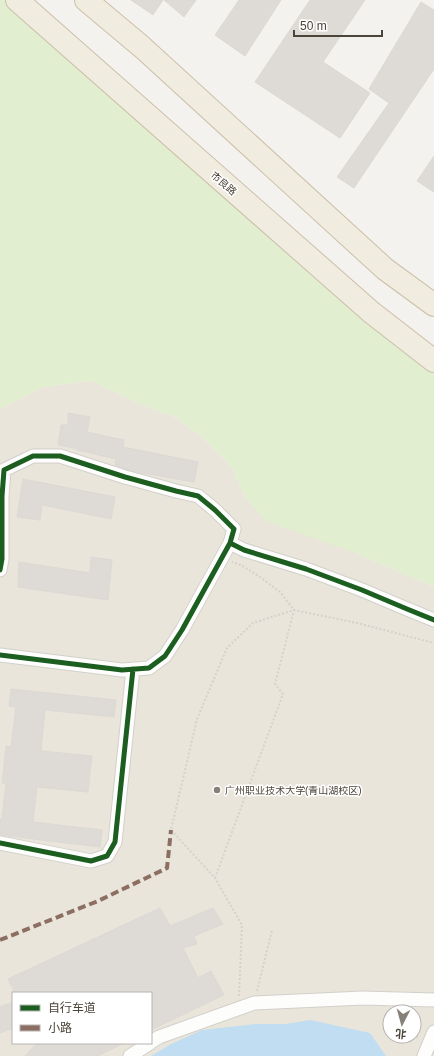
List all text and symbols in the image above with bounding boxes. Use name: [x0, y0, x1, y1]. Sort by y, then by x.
scale bar: [294, 12, 382, 38]
text: 50 m: [300, 19, 327, 33]
street label: 市良路: [209, 169, 239, 197]
marker: 广州职业技术大学(青山湖校区): [212, 785, 222, 795]
place label: 广州职业技术大学(青山湖校区): [225, 785, 362, 796]
legend: [12, 992, 152, 1044]
text: 自行车道: [48, 1001, 96, 1015]
north arrow: [382, 1004, 422, 1044]
text: 小路: [48, 1021, 72, 1035]
text: 北: [395, 1027, 407, 1040]

